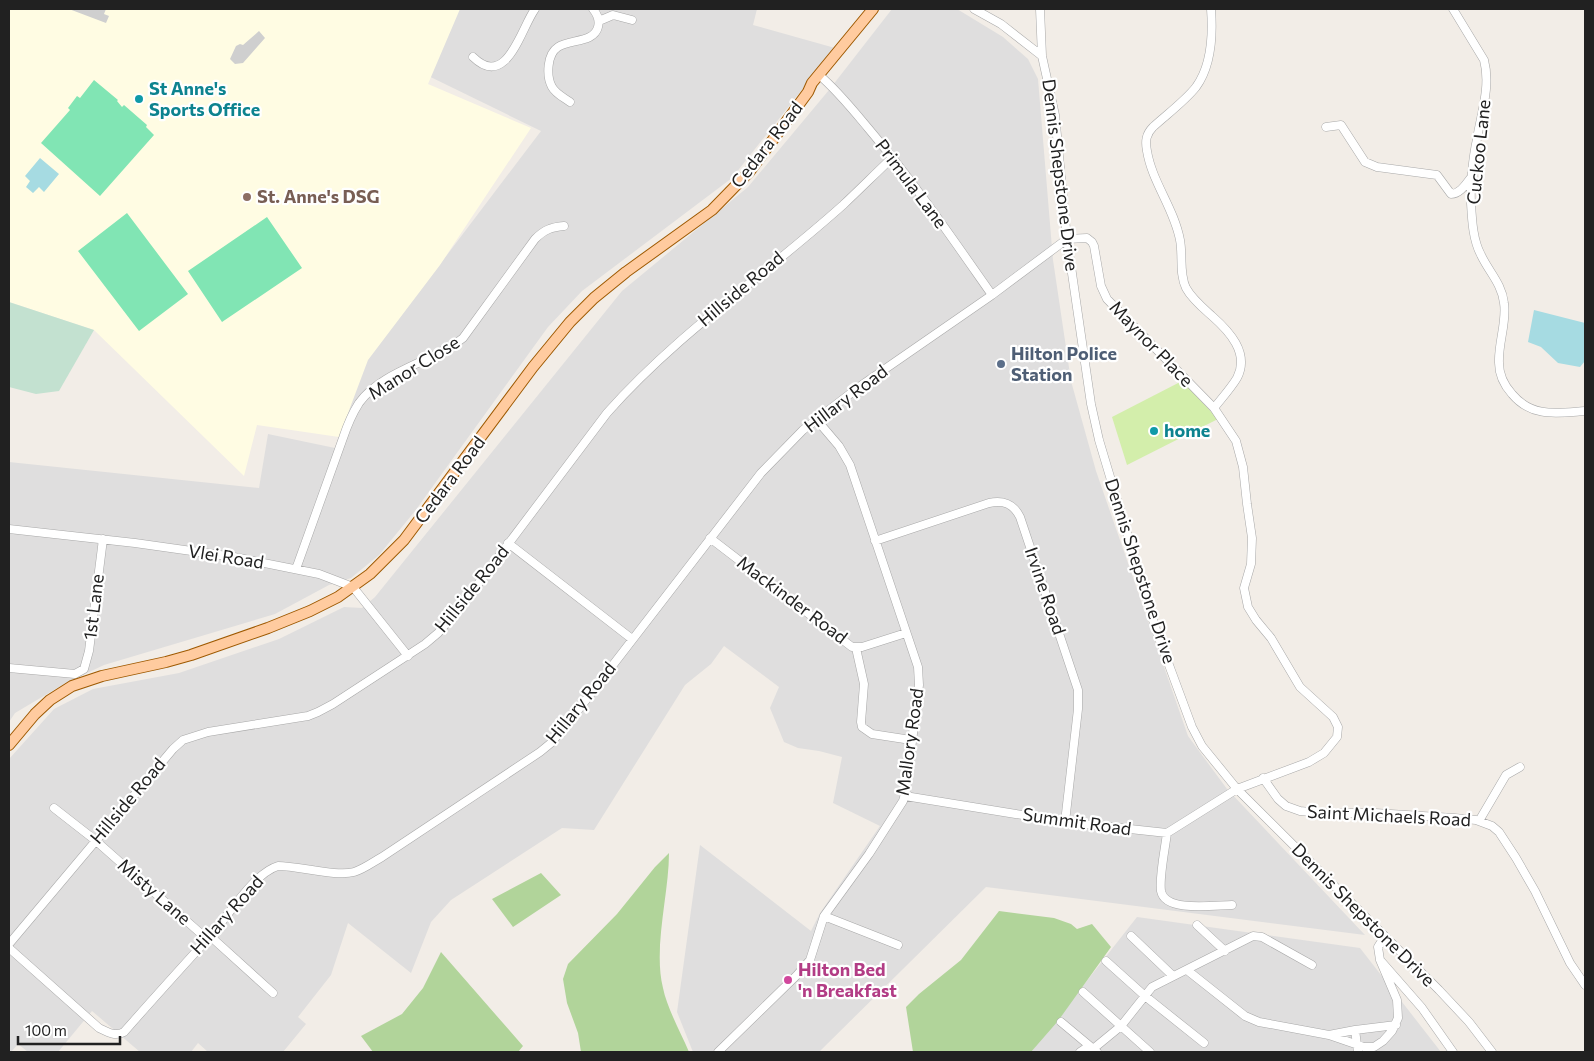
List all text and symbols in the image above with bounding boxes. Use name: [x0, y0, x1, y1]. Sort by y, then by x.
place label: St Anne's Sports Office: [149, 77, 260, 120]
street label: Dennis Shepstone Drive: [1038, 78, 1084, 272]
marker: St Anne's Sports Office: [133, 93, 145, 105]
street label: Cedara Road: [726, 97, 807, 192]
street label: Cuckoo Lane: [1462, 98, 1494, 205]
street label: Primula Lane: [871, 135, 952, 232]
place label: St. Anne's DSG: [257, 185, 380, 207]
marker: St. Anne's DSG: [241, 191, 253, 203]
street label: Hillside Road: [693, 246, 788, 331]
street label: Maynor Place: [1105, 296, 1198, 391]
street label: Manor Close: [364, 330, 463, 404]
place label: Hilton Police Station: [1011, 342, 1117, 385]
marker: Hilton Police Station: [995, 358, 1007, 370]
street label: Hillary Road: [799, 360, 891, 437]
place label: home: [1164, 419, 1210, 441]
marker: home: [1148, 425, 1160, 437]
street label: Cedara Road: [409, 431, 489, 527]
street label: Dennis Shepstone Drive: [1101, 475, 1181, 666]
street label: Vlei Road: [187, 539, 266, 573]
street label: Hillside Road: [429, 540, 513, 636]
street label: Irvine Road: [1021, 544, 1071, 637]
street label: Mackinder Road: [733, 551, 852, 648]
street label: 1st Lane: [78, 573, 108, 641]
street label: Hillary Road: [541, 657, 620, 748]
street label: Mallory Road: [891, 687, 927, 797]
street label: Hillside Road: [85, 753, 170, 848]
street label: Saint Michaels Road: [1307, 800, 1472, 830]
street label: Summit Road: [1021, 802, 1133, 840]
street label: Dennis Shepstone Drive: [1288, 838, 1440, 990]
street label: Misty Lane: [114, 854, 196, 929]
street label: Hillary Road: [185, 870, 267, 958]
place label: Hilton Bed 'n Breakfast: [798, 958, 897, 1001]
marker: Hilton Bed 'n Breakfast: [782, 974, 794, 986]
scale bar: [18, 1014, 120, 1046]
text: 100 m: [25, 1021, 67, 1039]

